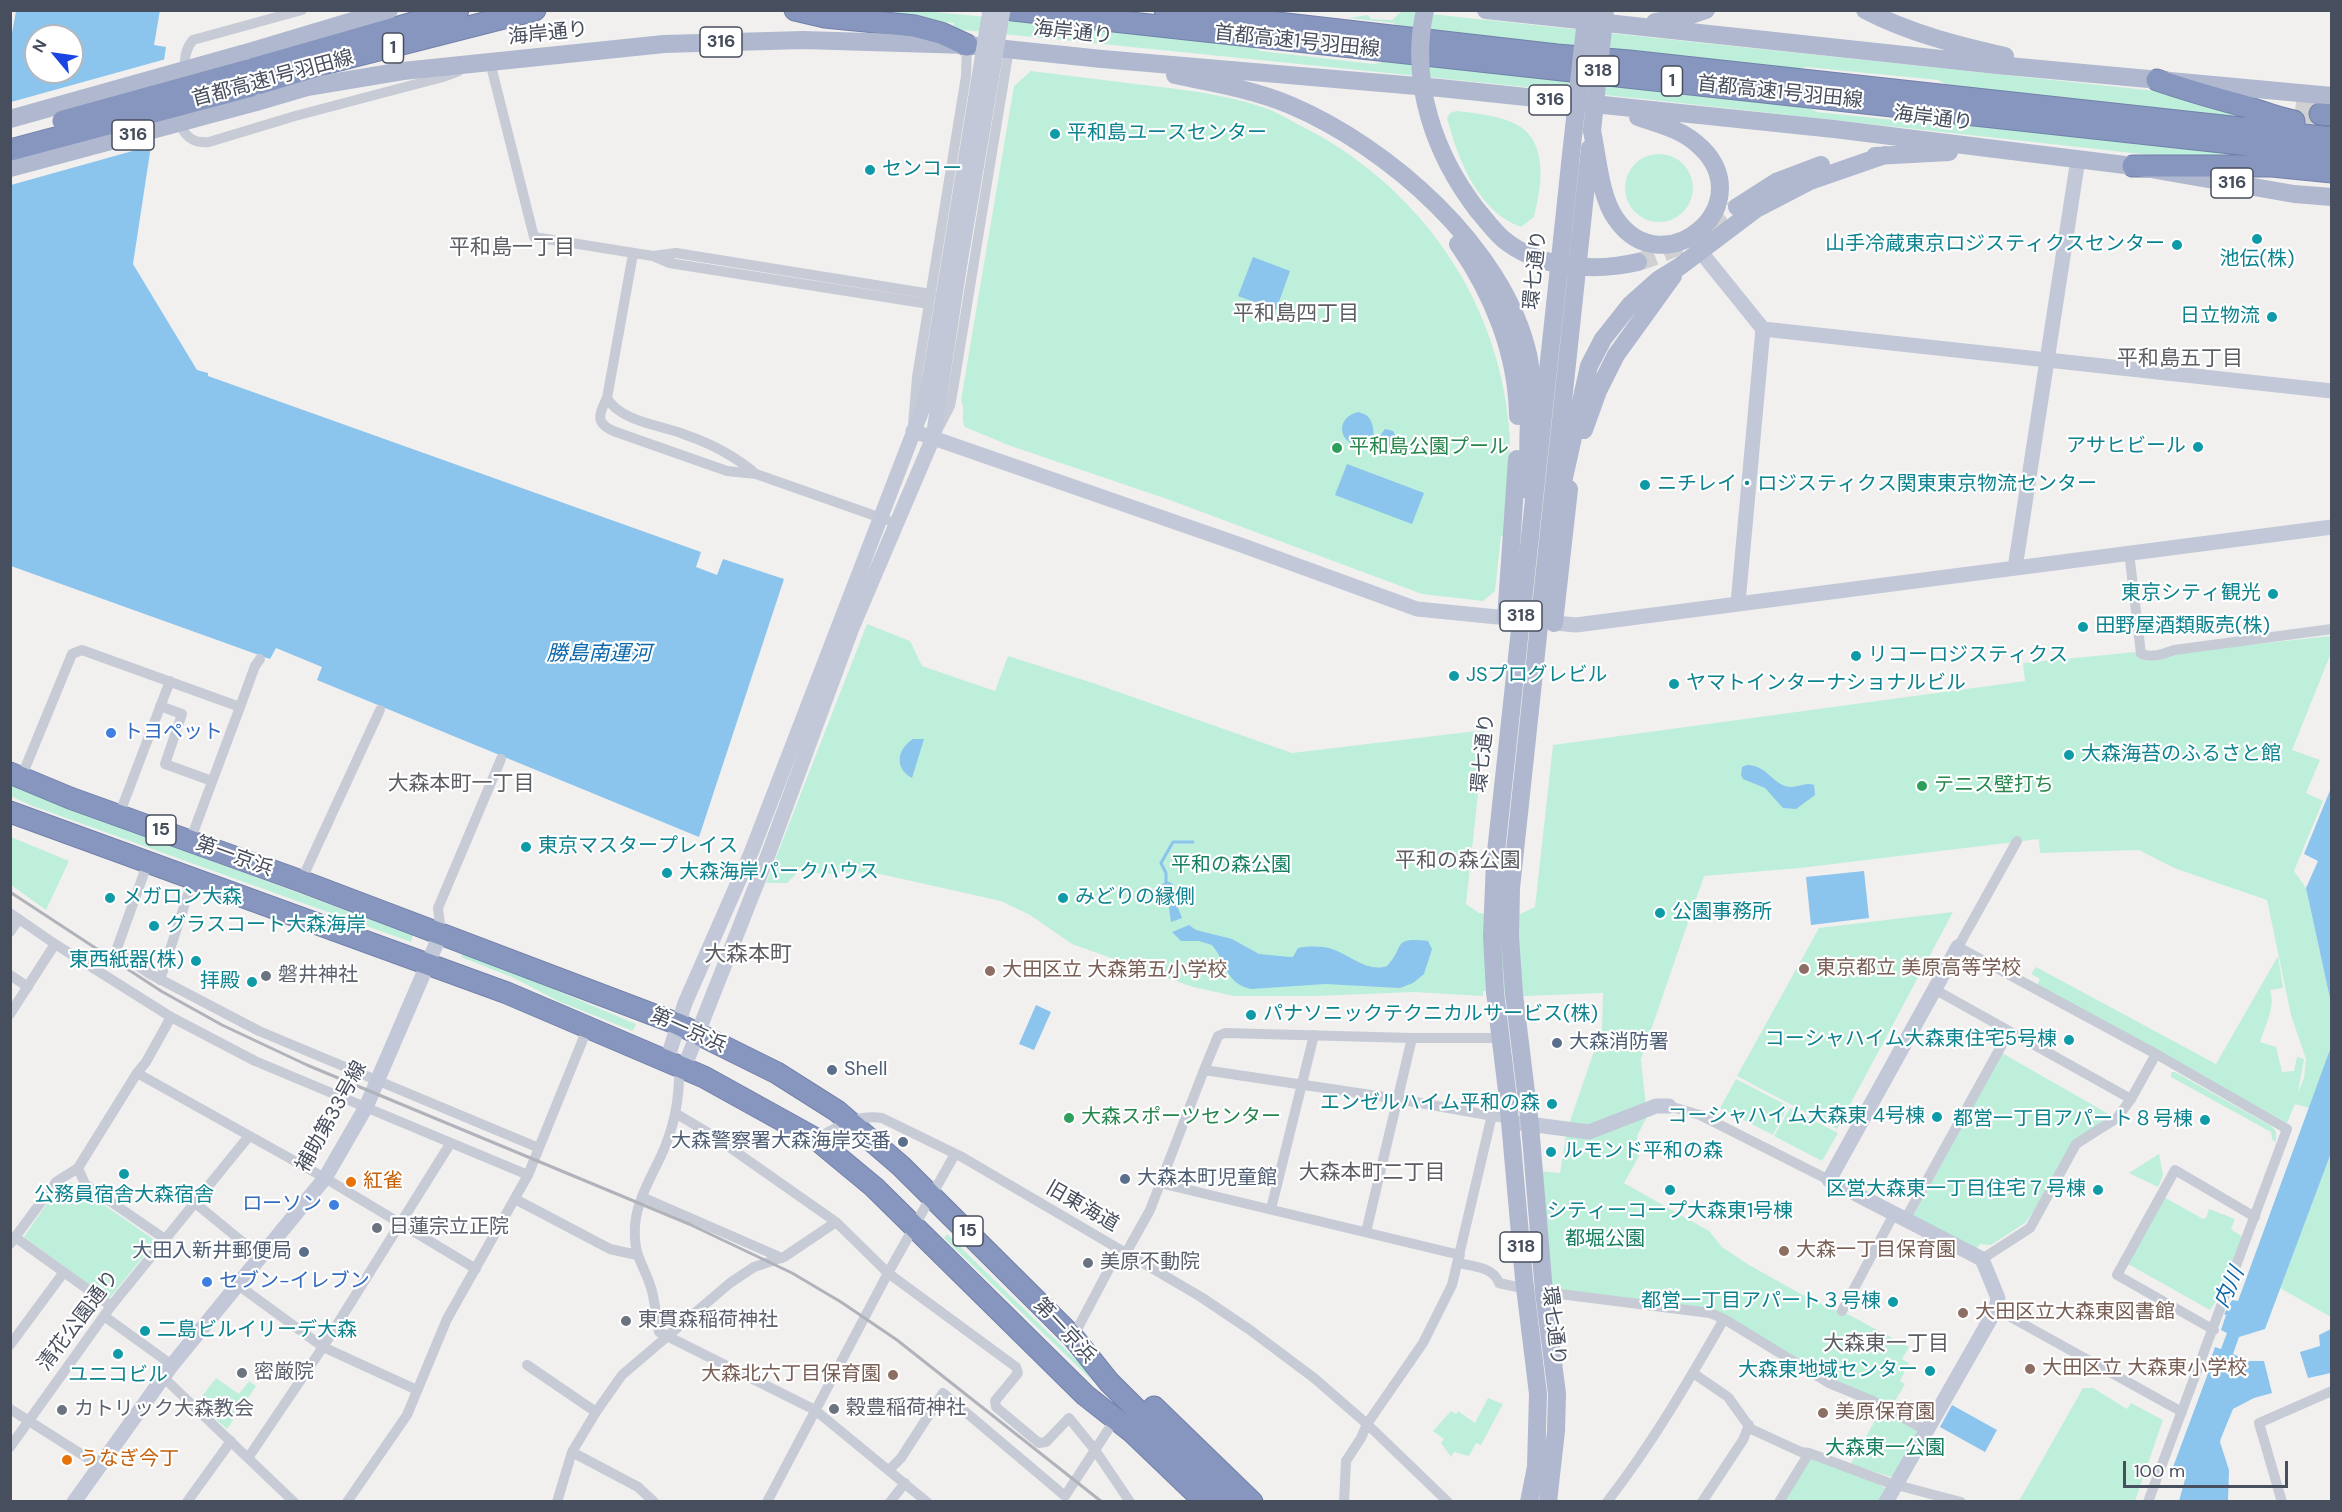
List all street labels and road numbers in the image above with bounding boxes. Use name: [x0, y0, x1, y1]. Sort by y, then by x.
street label: 海岸通り: [1032, 17, 1114, 49]
street label: 海岸通り: [507, 18, 589, 50]
street label: 首都高速1号羽田線: [1213, 21, 1381, 63]
road number: 316: [700, 27, 742, 57]
road number: 1: [382, 33, 404, 63]
street label: 首都高速1号羽田線: [190, 46, 356, 112]
road number: 318: [1577, 56, 1619, 86]
road number: 1: [1662, 66, 1682, 96]
street label: 首都高速1号羽田線: [1696, 72, 1864, 114]
road number: 316: [1529, 85, 1571, 115]
street label: 海岸通り: [1892, 102, 1974, 136]
road number: 316: [112, 120, 154, 150]
road number: 316: [2211, 168, 2253, 198]
street label: 環七通り: [1520, 229, 1552, 311]
road number: 318: [1500, 601, 1542, 631]
street label: 環七通り: [1468, 712, 1500, 794]
road number: 15: [146, 815, 176, 845]
street label: 第一京浜: [192, 832, 276, 882]
street label: 第一京浜: [647, 1004, 729, 1058]
street label: 補助第33号線: [292, 1057, 372, 1177]
street label: 旧東海道: [1041, 1177, 1123, 1237]
road number: 15: [953, 1216, 983, 1246]
road number: 318: [1500, 1232, 1542, 1262]
street label: 清花公園通り: [33, 1266, 125, 1376]
street label: 環七通り: [1536, 1285, 1570, 1367]
street label: 第一京浜: [1028, 1294, 1100, 1368]

